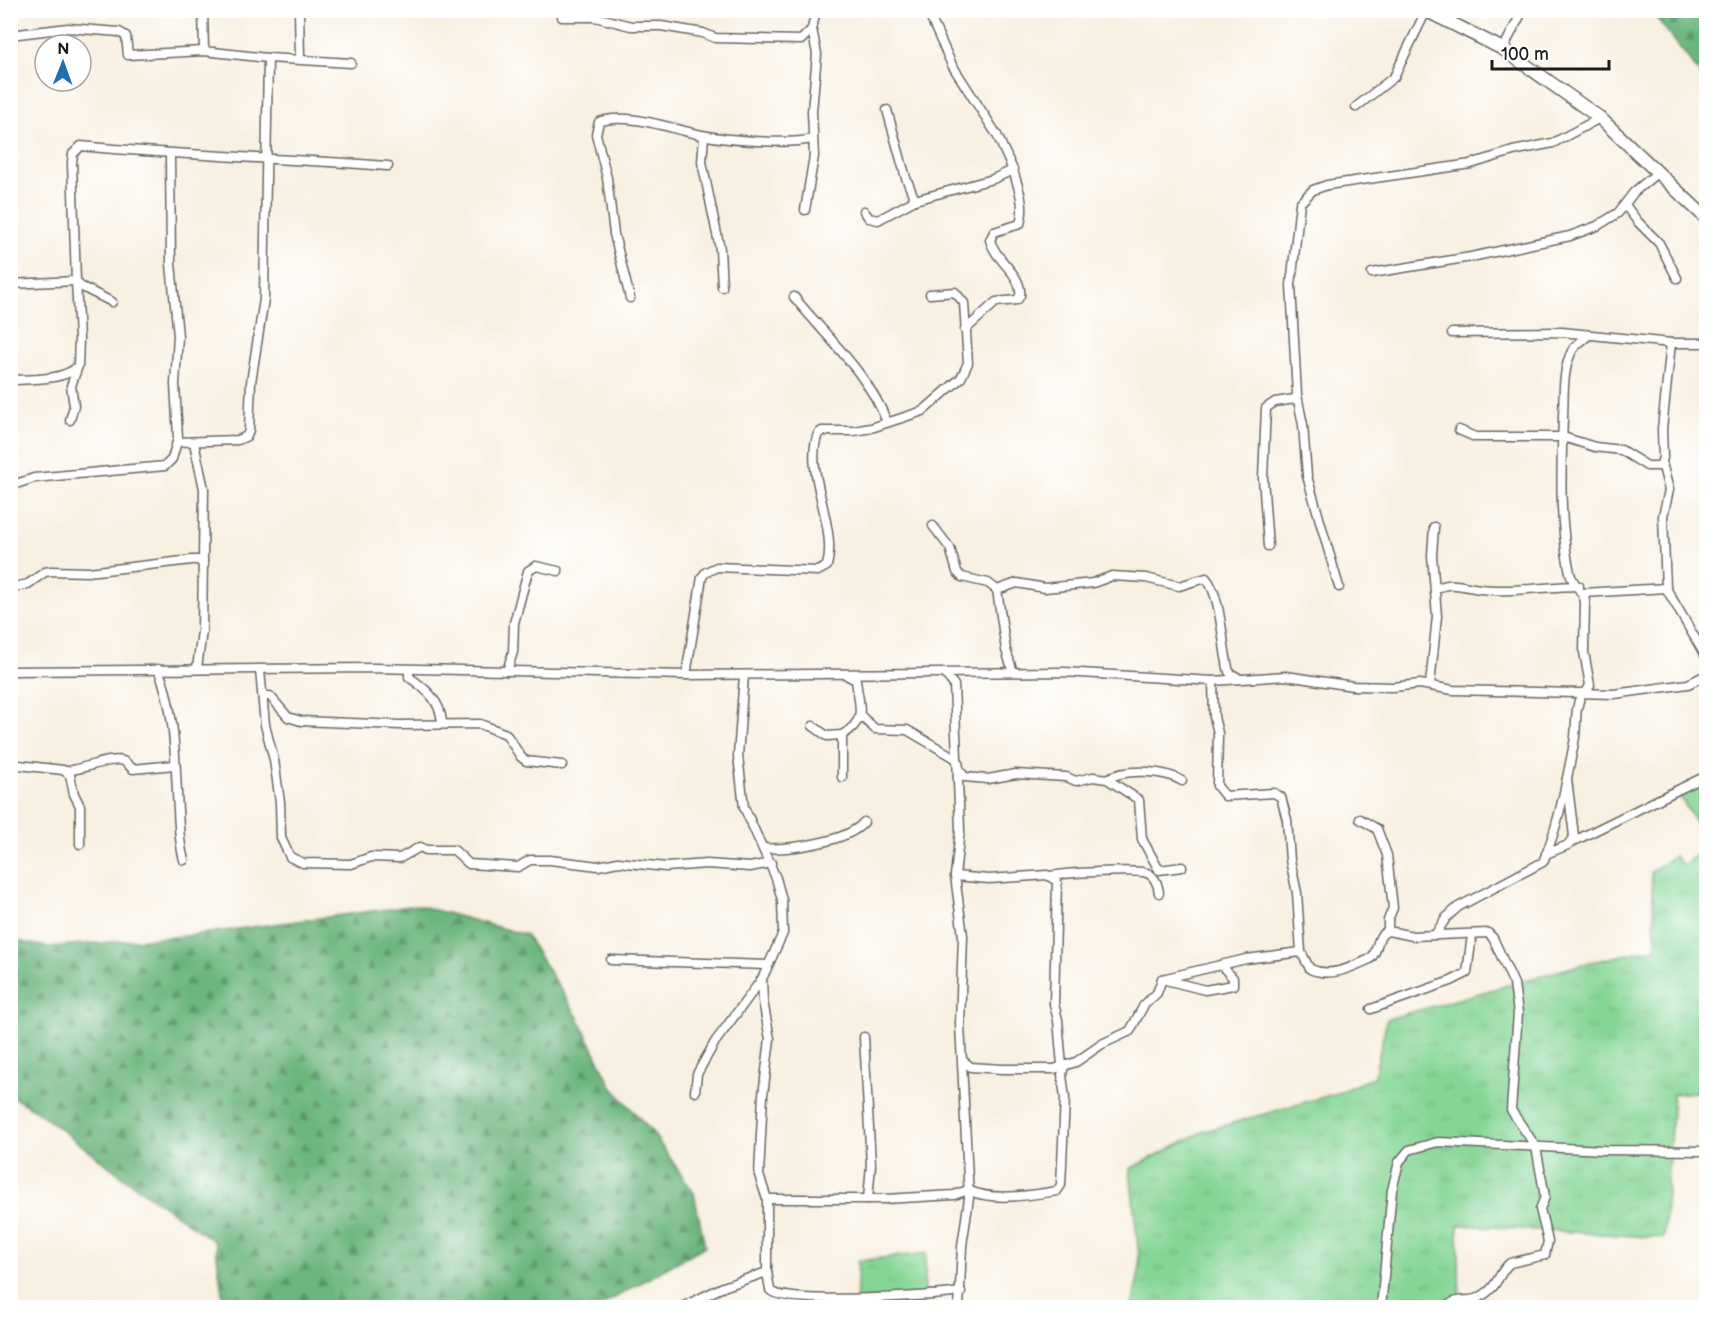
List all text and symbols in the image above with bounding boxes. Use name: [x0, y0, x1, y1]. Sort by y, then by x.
north arrow: [33, 33, 93, 93]
scale bar: [1492, 33, 1609, 71]
text: N: [57, 40, 69, 59]
text: 100 m: [1501, 44, 1549, 65]

